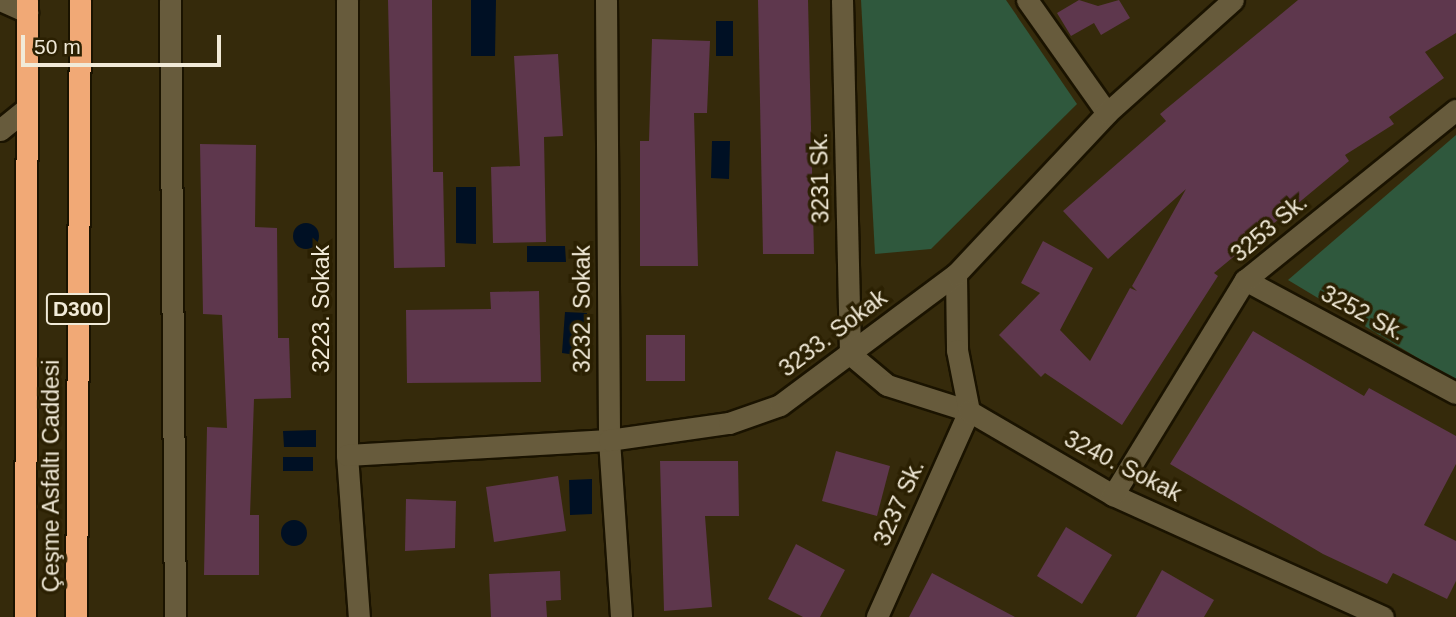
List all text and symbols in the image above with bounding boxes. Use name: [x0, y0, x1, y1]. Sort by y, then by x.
scale bar: [24, 21, 224, 65]
text: 50 m: [34, 35, 81, 58]
street label: 3231 Sk.: [805, 132, 835, 224]
street label: 3253 Sk.: [1225, 188, 1313, 268]
street label: 3223. Sokak: [307, 245, 335, 373]
street label: 3232. Sokak: [568, 245, 596, 373]
street label: 3252 Sk.: [1316, 280, 1410, 346]
street label: 3233. Sokak: [774, 284, 892, 382]
road number: D300: [45, 292, 111, 326]
street label: Çeşme Asfaltı Caddesi: [37, 359, 65, 593]
street label: 3240. Sokak: [1060, 425, 1186, 507]
street label: 3237 Sk.: [868, 456, 930, 550]

